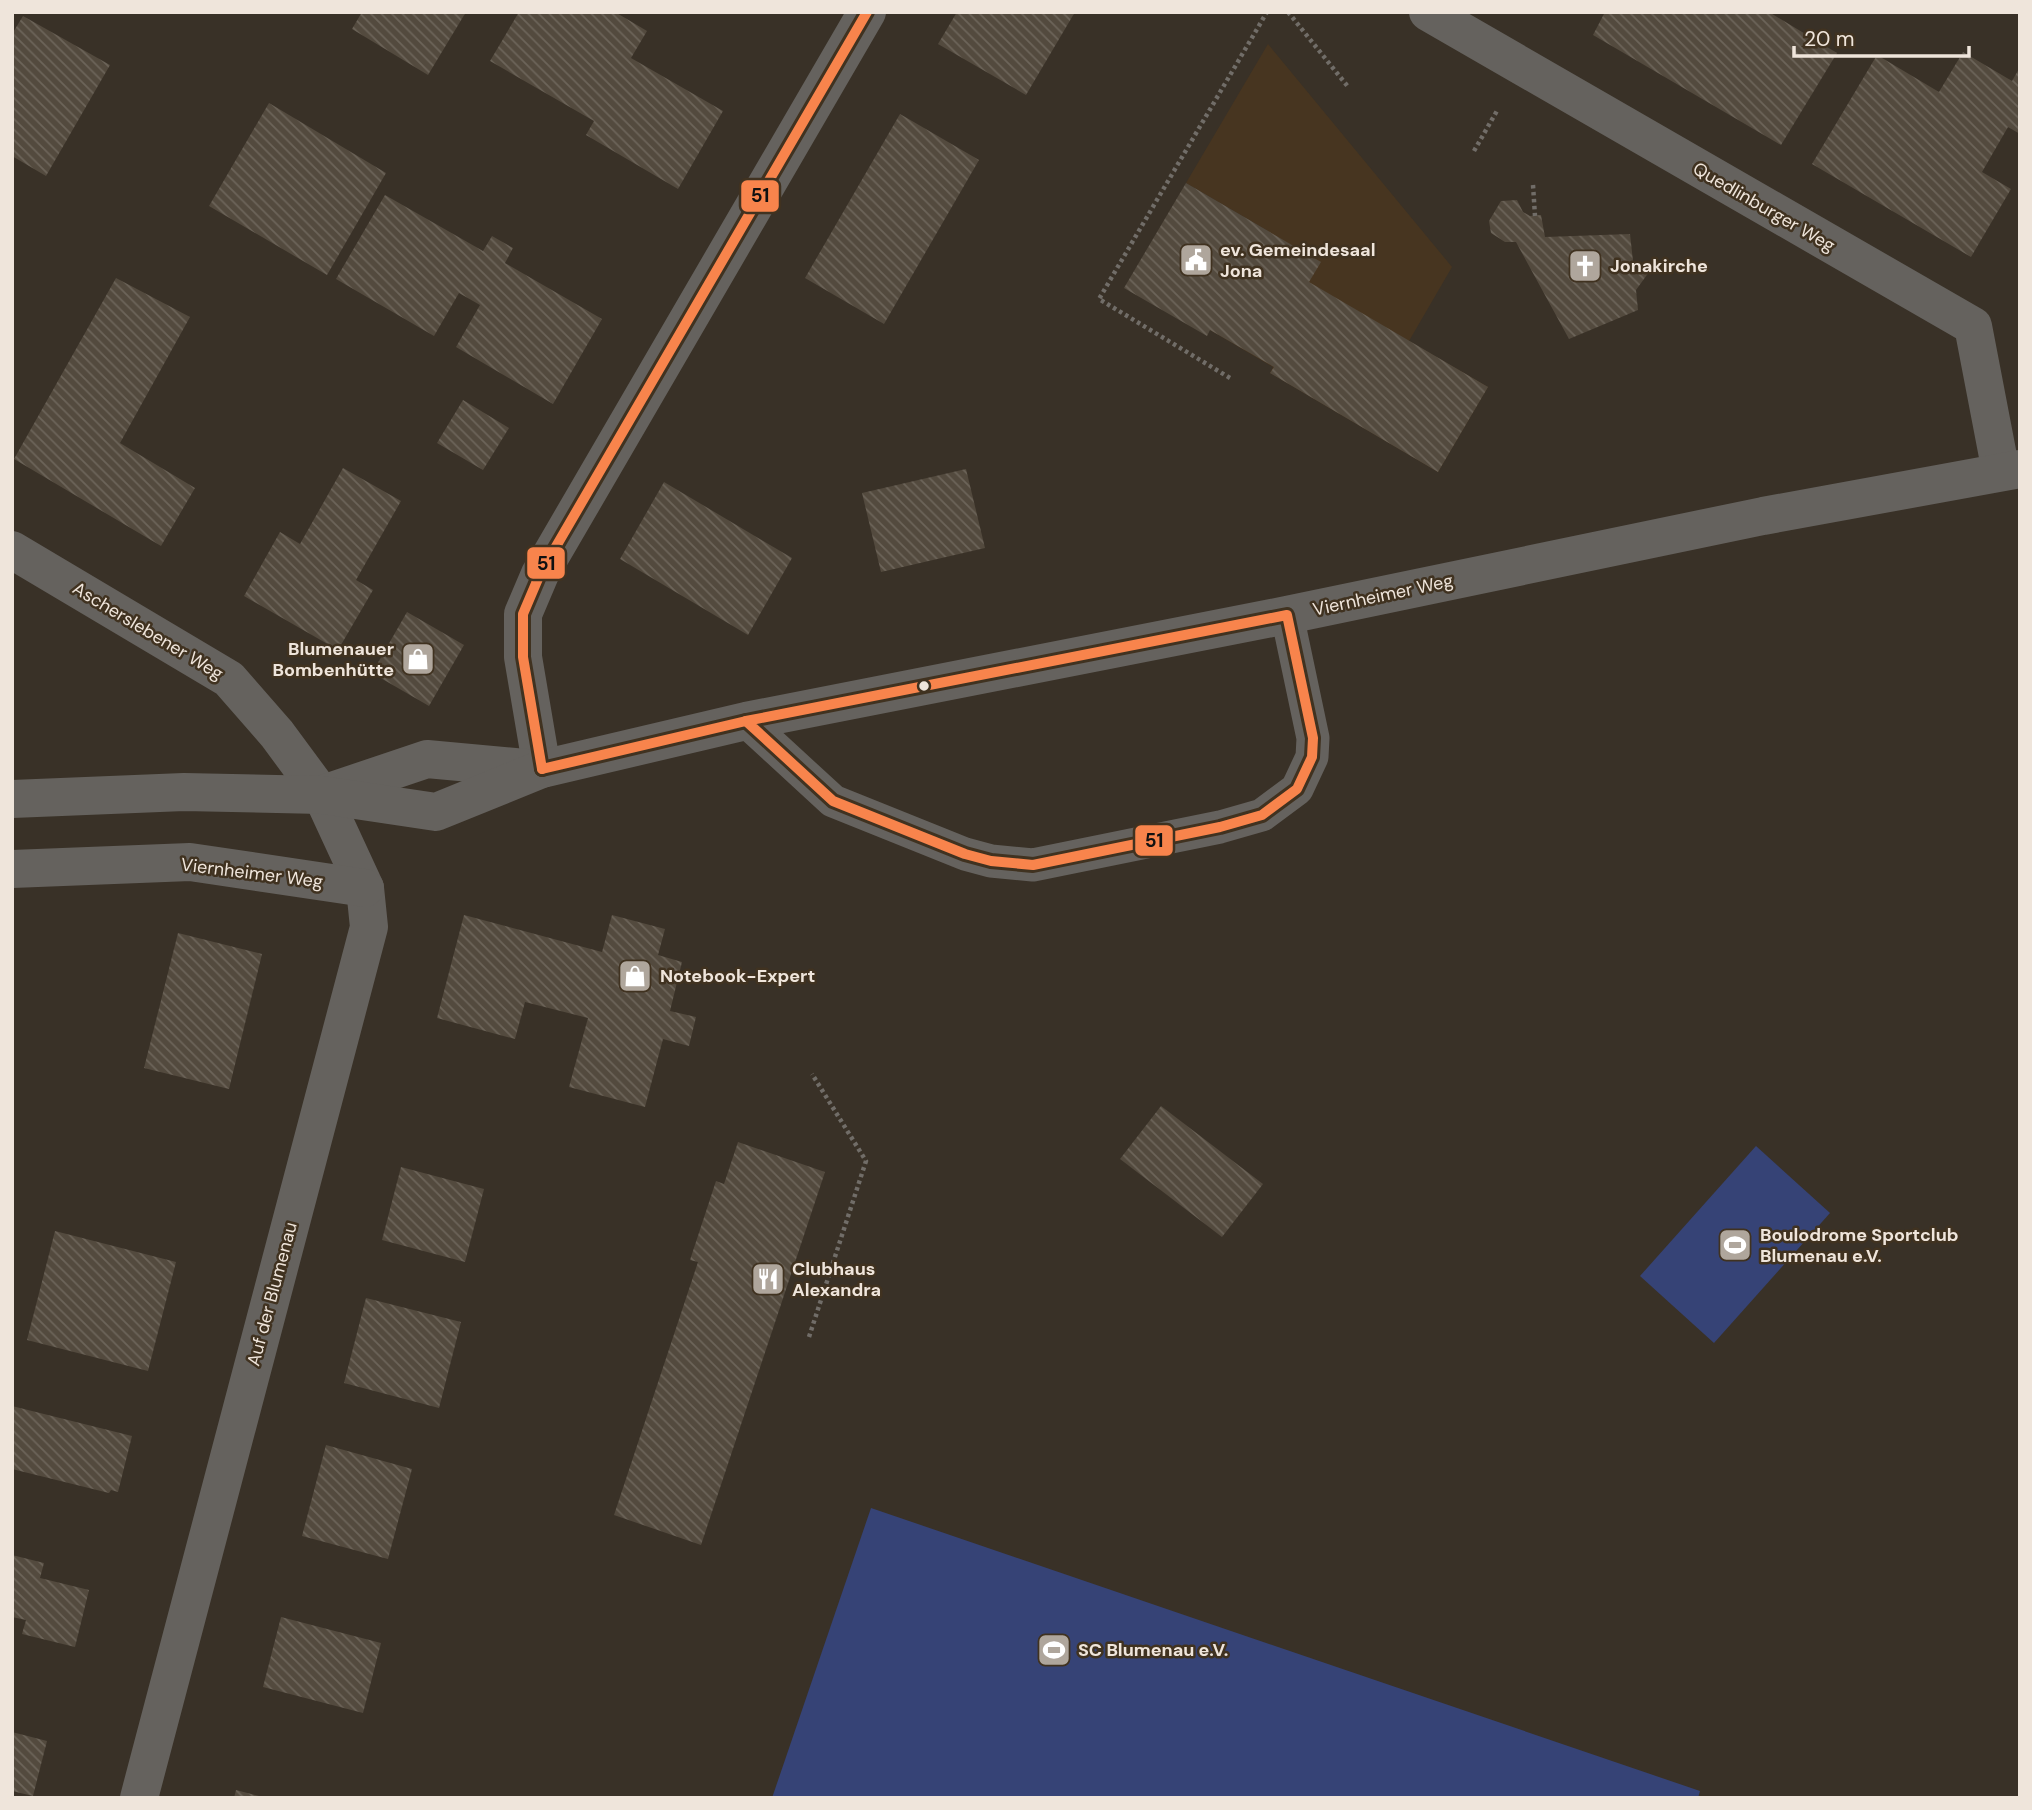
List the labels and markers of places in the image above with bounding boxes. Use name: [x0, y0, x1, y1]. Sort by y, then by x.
place label: ev. Gemeindesaal Jona: [1220, 238, 1375, 283]
public building icon: ev. Gemeindesaal Jona: [1177, 241, 1215, 279]
church icon: Jonakirche: [1566, 247, 1604, 285]
place label: Jonakirche: [1610, 254, 1708, 278]
place label: Blumenauer Bombenhütte: [272, 637, 394, 682]
shop icon: Blumenauer Bombenhütte: [399, 640, 437, 678]
unlabelled marker: [917, 679, 931, 693]
shop icon: Notebook-Expert: [616, 957, 654, 995]
place label: Notebook-Expert: [660, 964, 815, 988]
place label: Boulodrome Sportclub Blumenau e.V.: [1760, 1223, 1959, 1268]
sports icon: Boulodrome Sportclub Blumenau e.V.: [1716, 1226, 1754, 1264]
place label: Clubhaus Alexandra: [792, 1257, 881, 1302]
restaurant icon: Clubhaus Alexandra: [749, 1260, 787, 1298]
sports icon: SC Blumenau e.V.: [1035, 1631, 1073, 1669]
place label: SC Blumenau e.V.: [1078, 1638, 1228, 1662]

